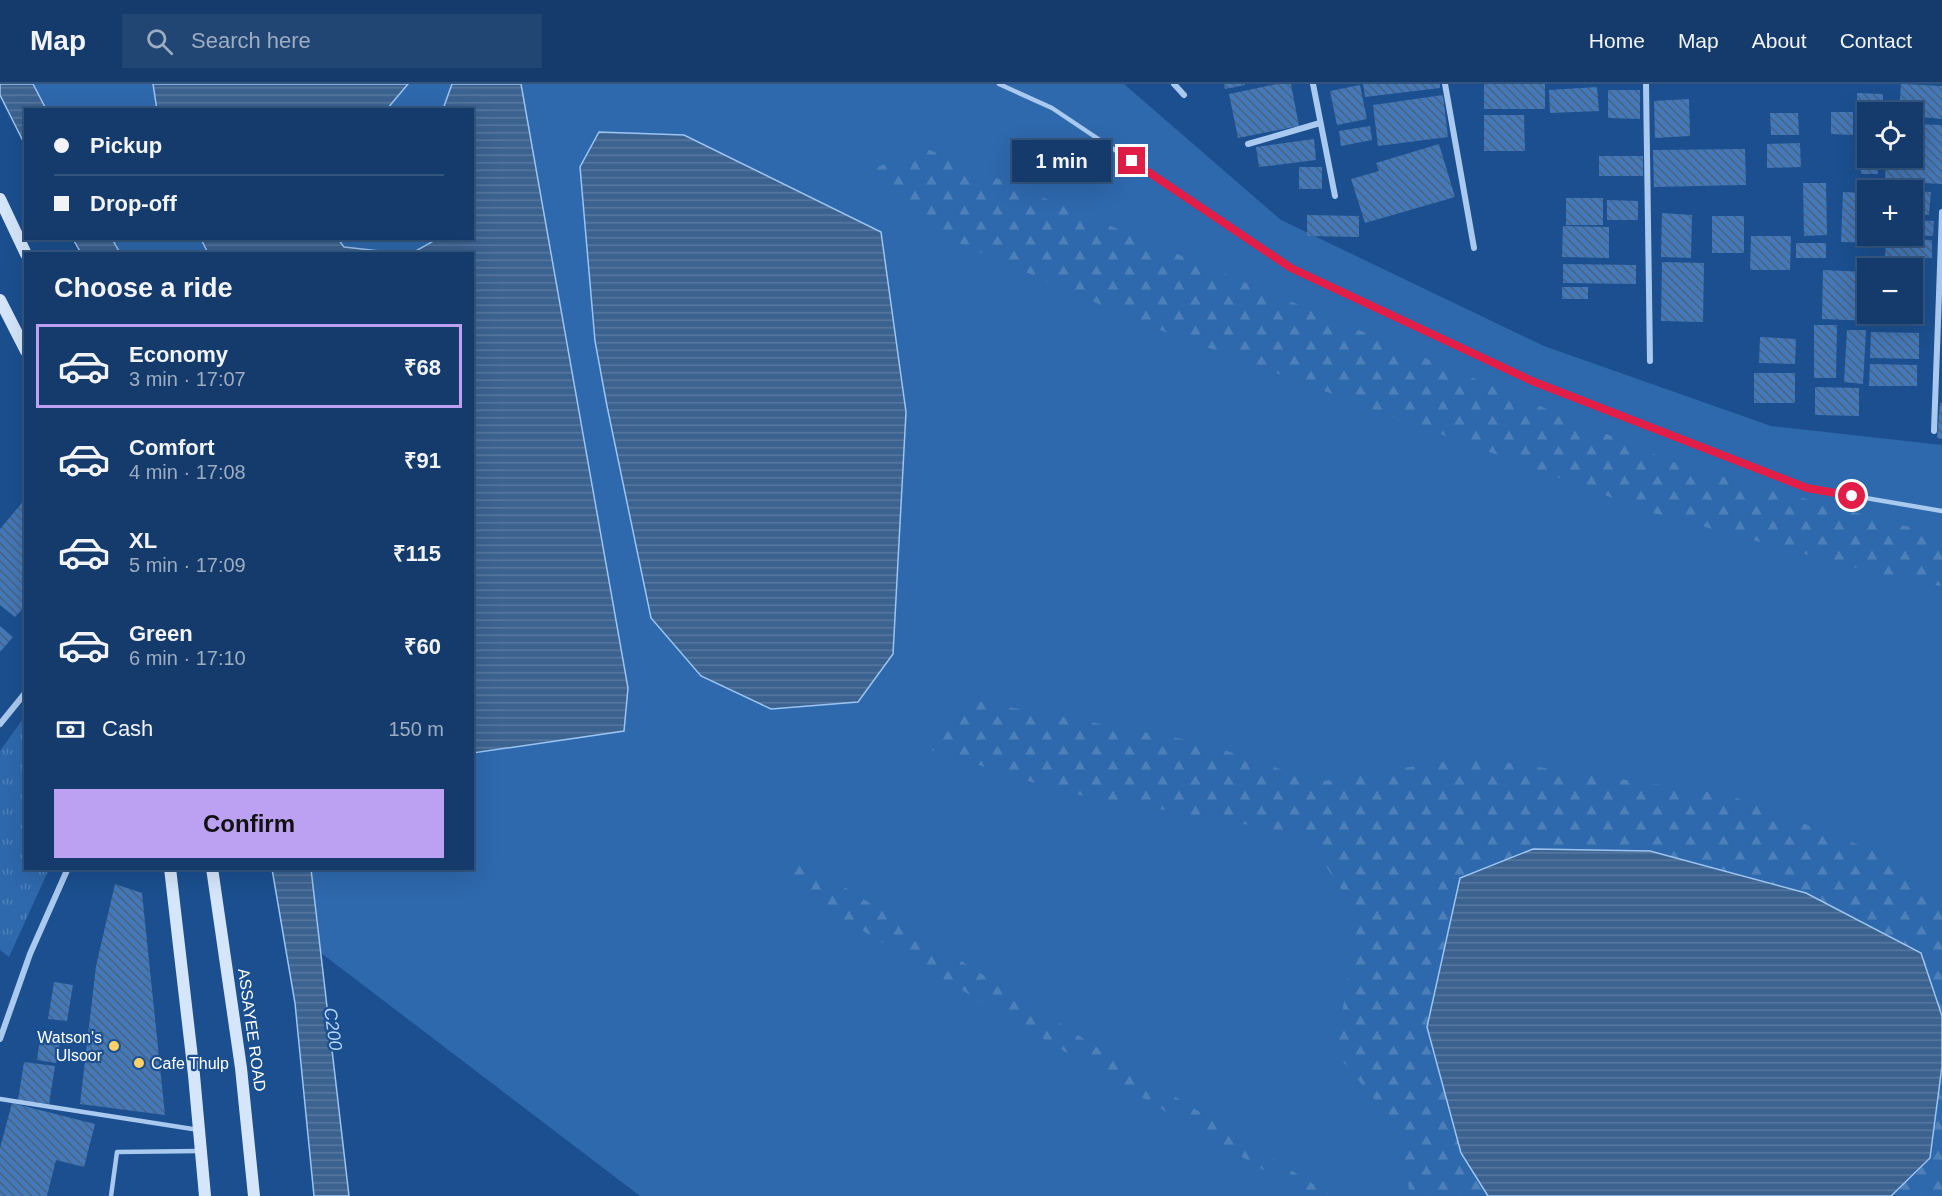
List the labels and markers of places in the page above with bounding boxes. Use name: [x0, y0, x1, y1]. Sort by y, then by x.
place label: Watson's Ulsoor: [37, 1029, 103, 1064]
marker: Watson's Ulsoor: [107, 1039, 121, 1053]
place label: Cafe Thulp: [151, 1055, 229, 1072]
marker: Cafe Thulp: [132, 1056, 146, 1070]

